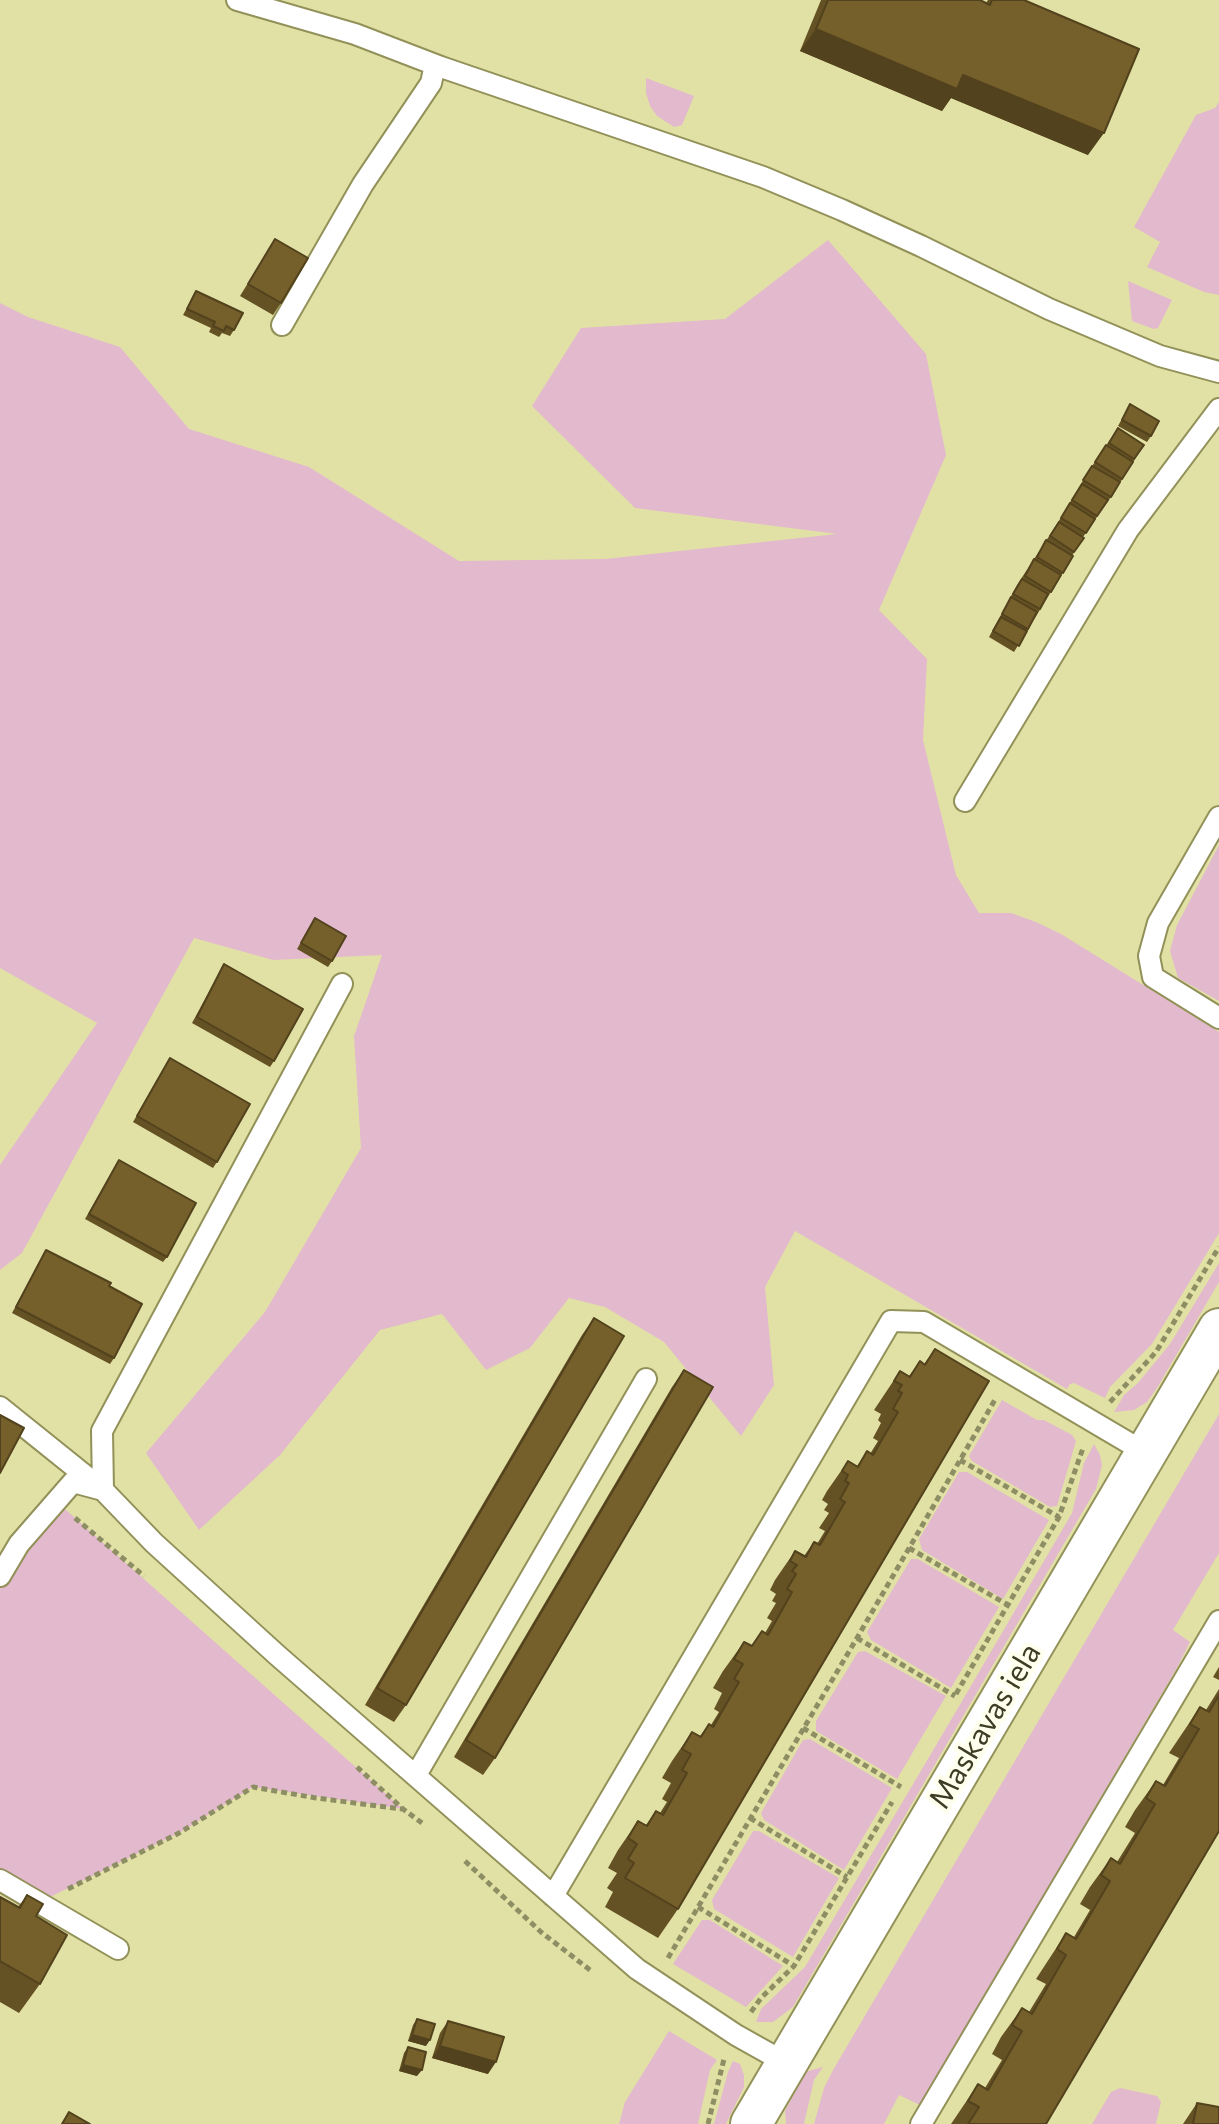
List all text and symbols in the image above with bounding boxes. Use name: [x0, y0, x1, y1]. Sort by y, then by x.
street label: Maskavas iela: [922, 1637, 1048, 1815]

